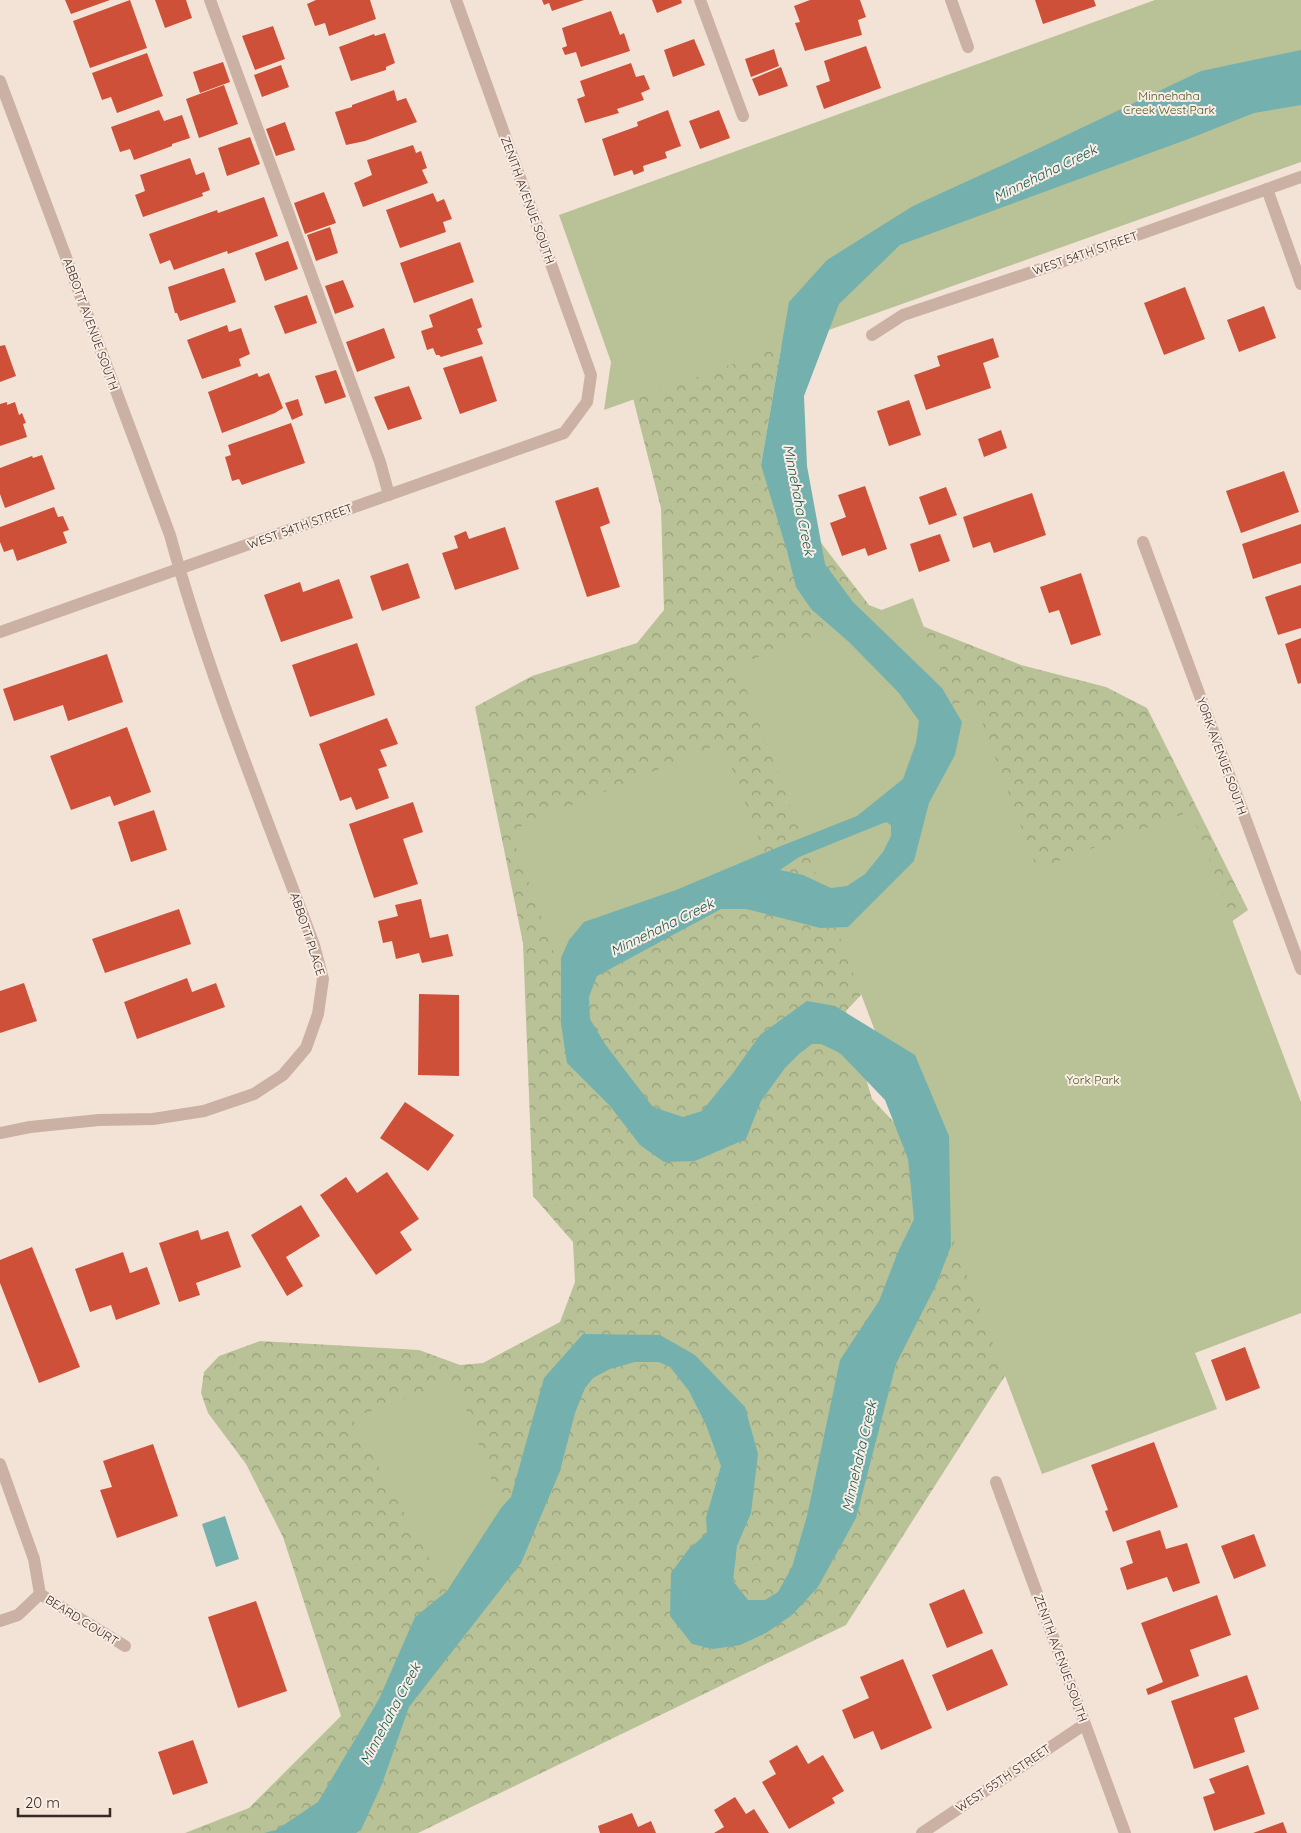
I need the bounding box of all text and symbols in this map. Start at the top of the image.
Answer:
park label: Minnehaha Creek West Park [1123,88,1215,117]
street label: ZENITH AVENUE SOUTH [498,134,558,266]
water label: Minnehaha Creek [990,140,1101,206]
street label: WEST 54TH STREET [1030,228,1140,278]
street label: ABBOTT AVENUE SOUTH [60,256,122,392]
water label: Minnehaha Creek [779,443,819,559]
street label: WEST 54TH STREET [245,500,355,552]
street label: YORK AVENUE SOUTH [1194,695,1250,817]
street label: ABBOTT PLACE [288,891,329,978]
water label: Minnehaha Creek [607,894,718,960]
park label: York Park [1066,1072,1120,1087]
water label: Minnehaha Creek [838,1398,881,1513]
street label: BEARD COURT [43,1592,121,1648]
street label: ZENITH AVENUE SOUTH [1031,1592,1091,1724]
water label: Minnehaha Creek [356,1659,425,1768]
street label: WEST 55TH STREET [953,1741,1053,1815]
scale bar [18,1786,110,1818]
text: 20 m [25,1793,60,1812]

